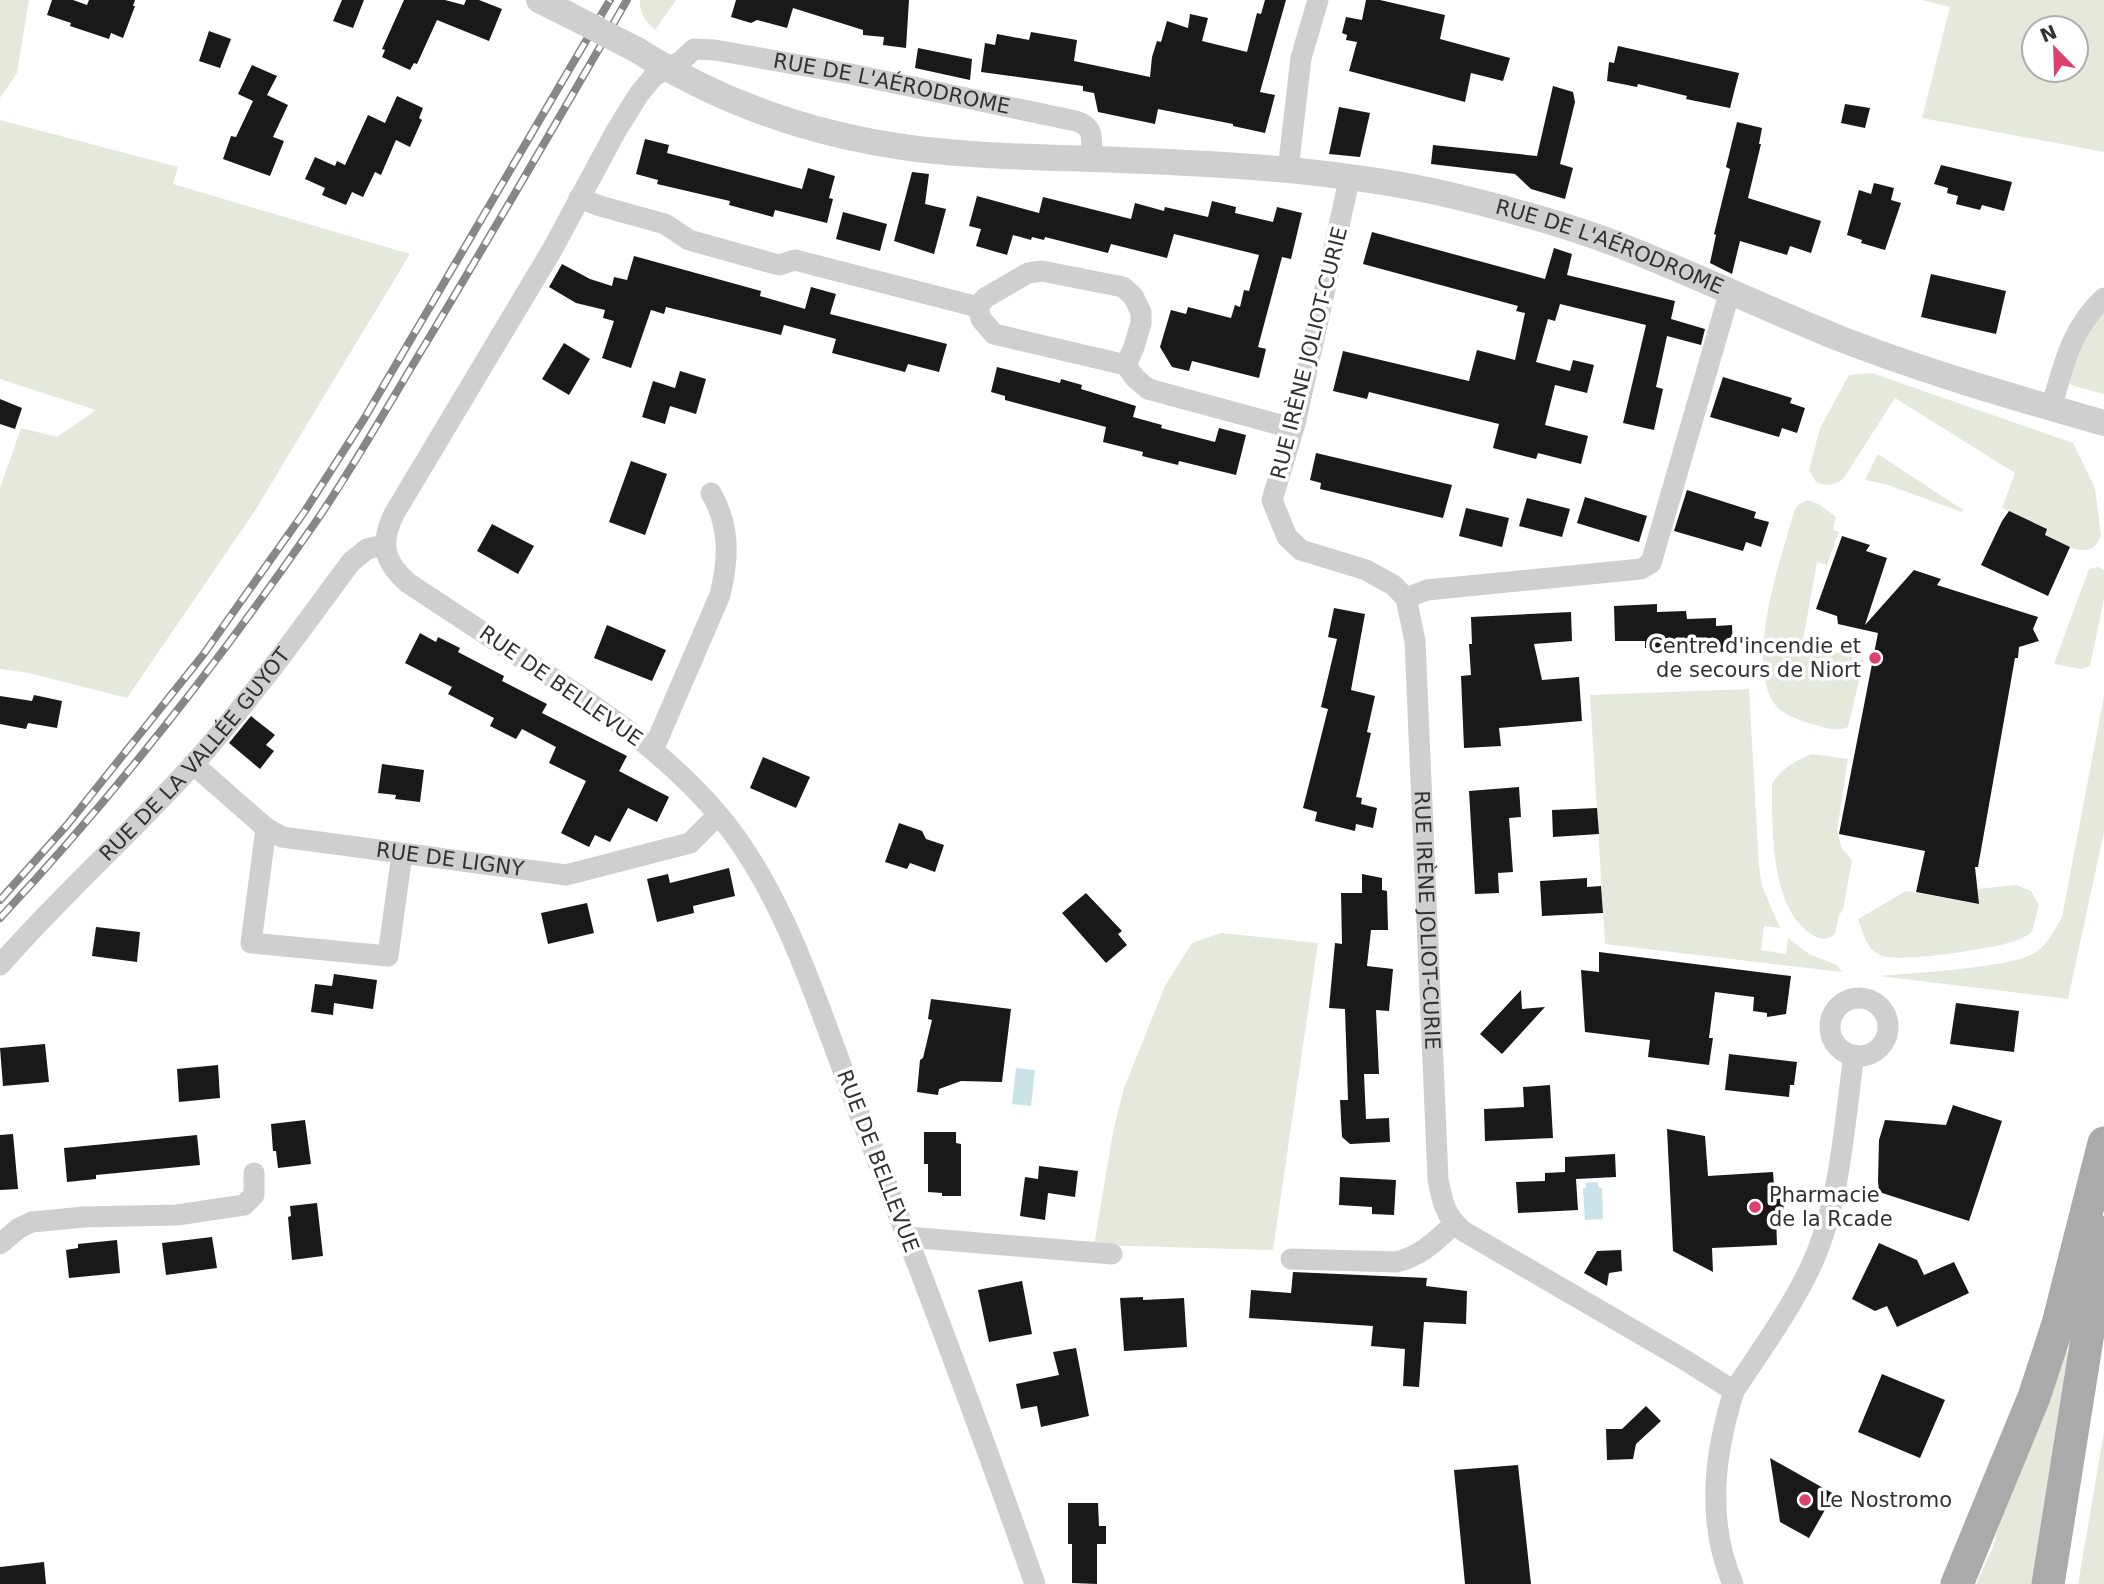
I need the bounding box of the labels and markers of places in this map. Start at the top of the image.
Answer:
place label: Centre d'incendie et de secours de Niort [1648,634,1861,682]
marker: Centre d'incendie et de secours de Niort [1867,650,1883,666]
place label: Pharmacie de la Rcade [1769,1183,1893,1231]
marker: Pharmacie de la Rcade [1747,1199,1763,1215]
place label: Le Nostromo [1819,1488,1952,1512]
marker: Le Nostromo [1797,1492,1813,1508]

